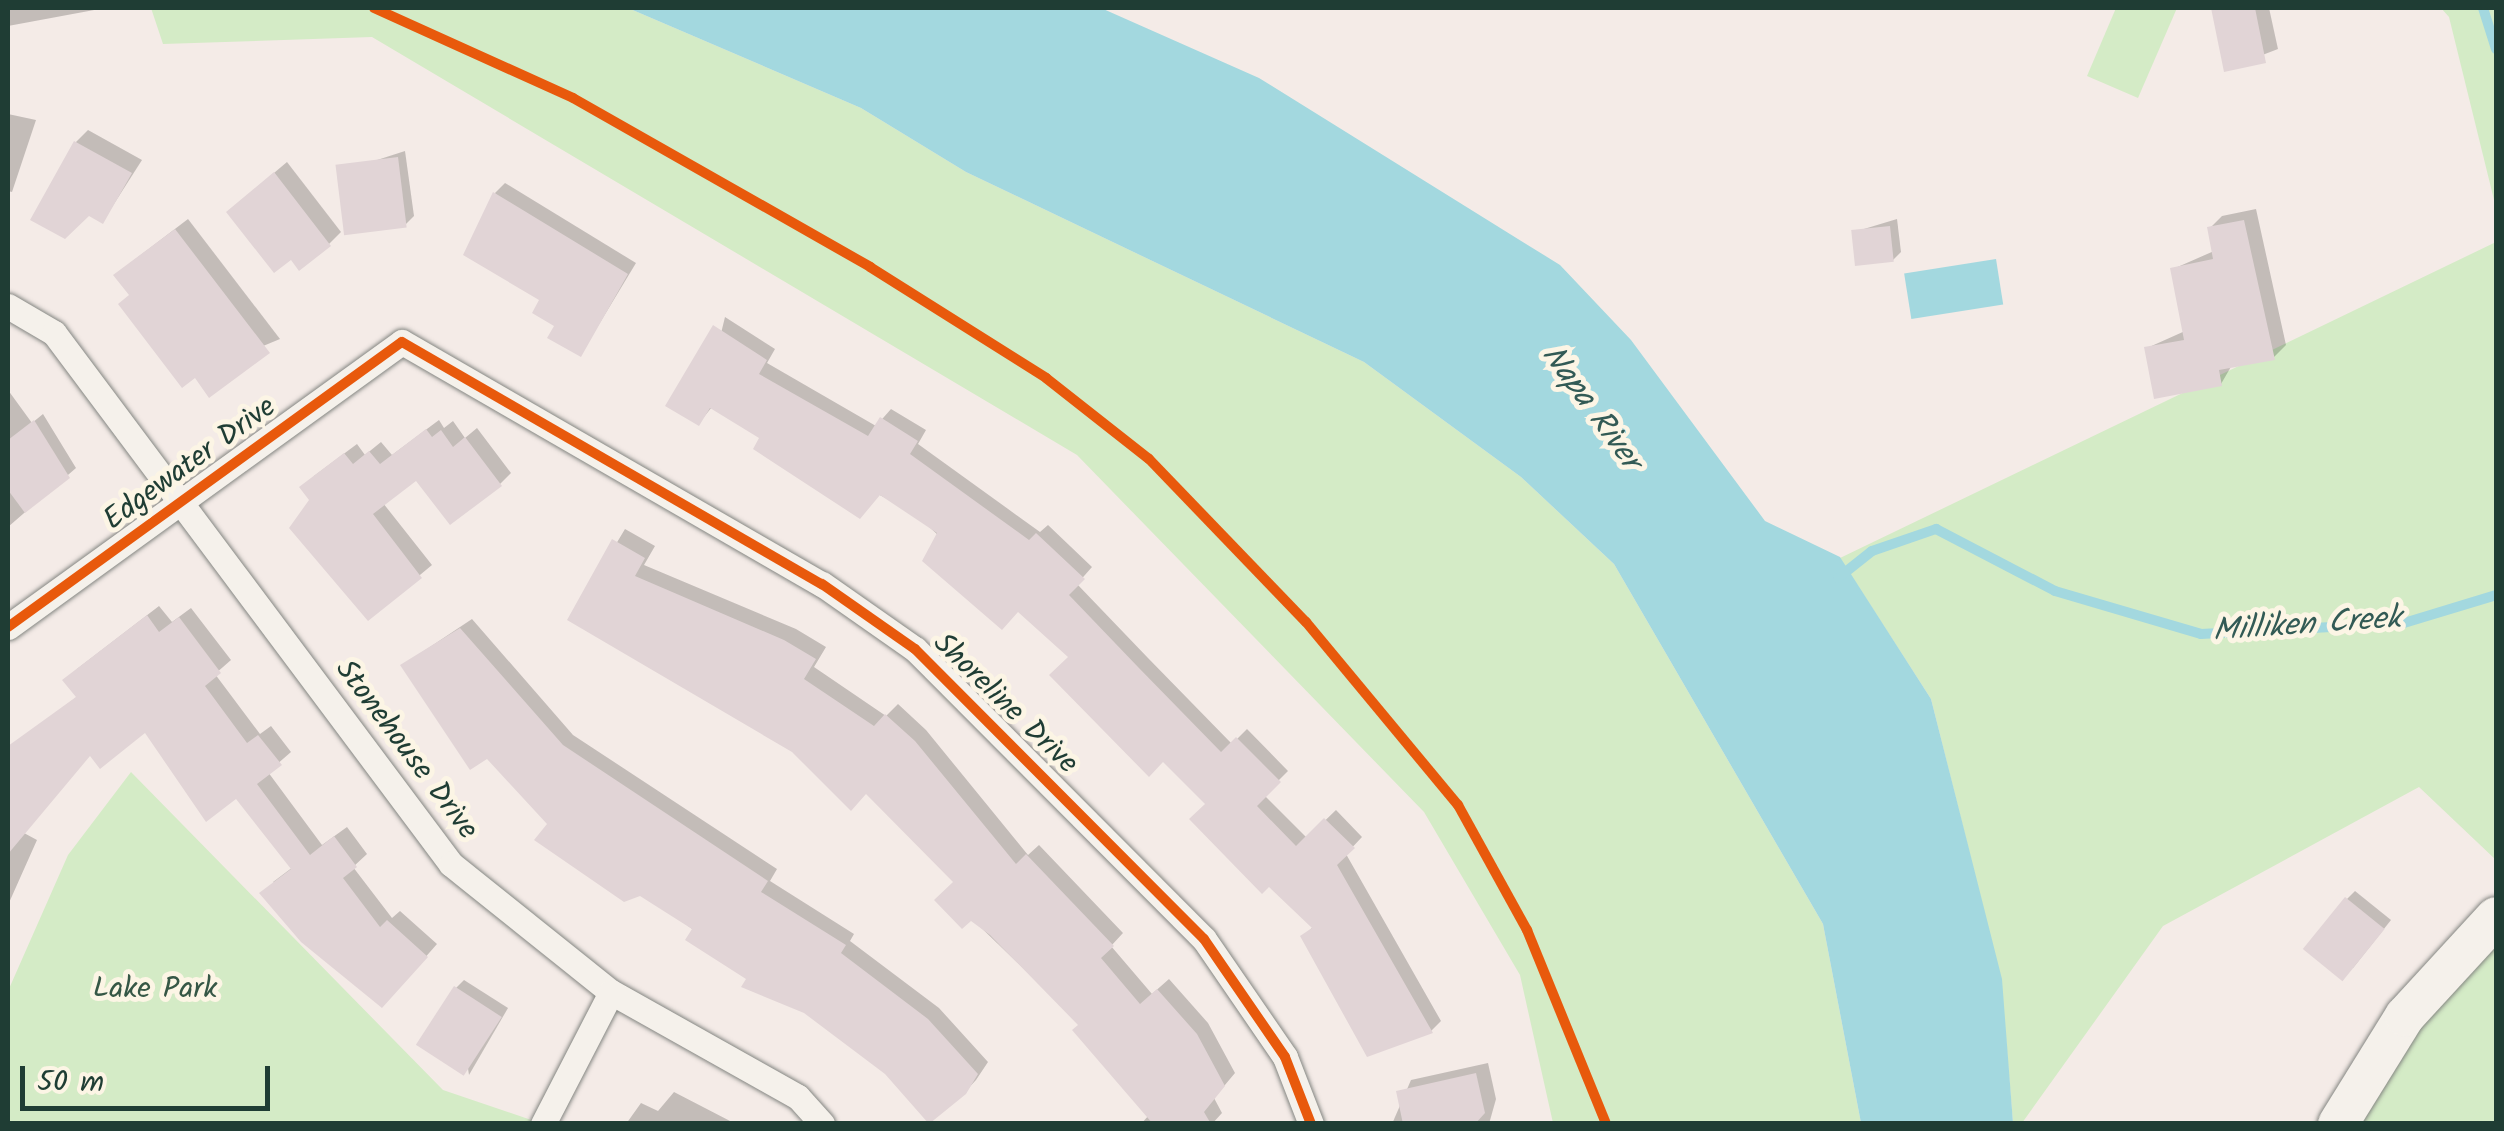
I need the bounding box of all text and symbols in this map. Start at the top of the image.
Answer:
water label: Napa River [1532,338,1648,478]
street label: Edgewater Drive [97,389,283,539]
water label: Milliken Creek [2211,600,2403,652]
street label: Shoreline Drive [925,626,1085,782]
street label: Stonehouse Drive [327,653,485,847]
park label: Lake Park [93,971,217,1007]
scale bar [25,1046,275,1108]
text: 50 m [37,1059,104,1107]

